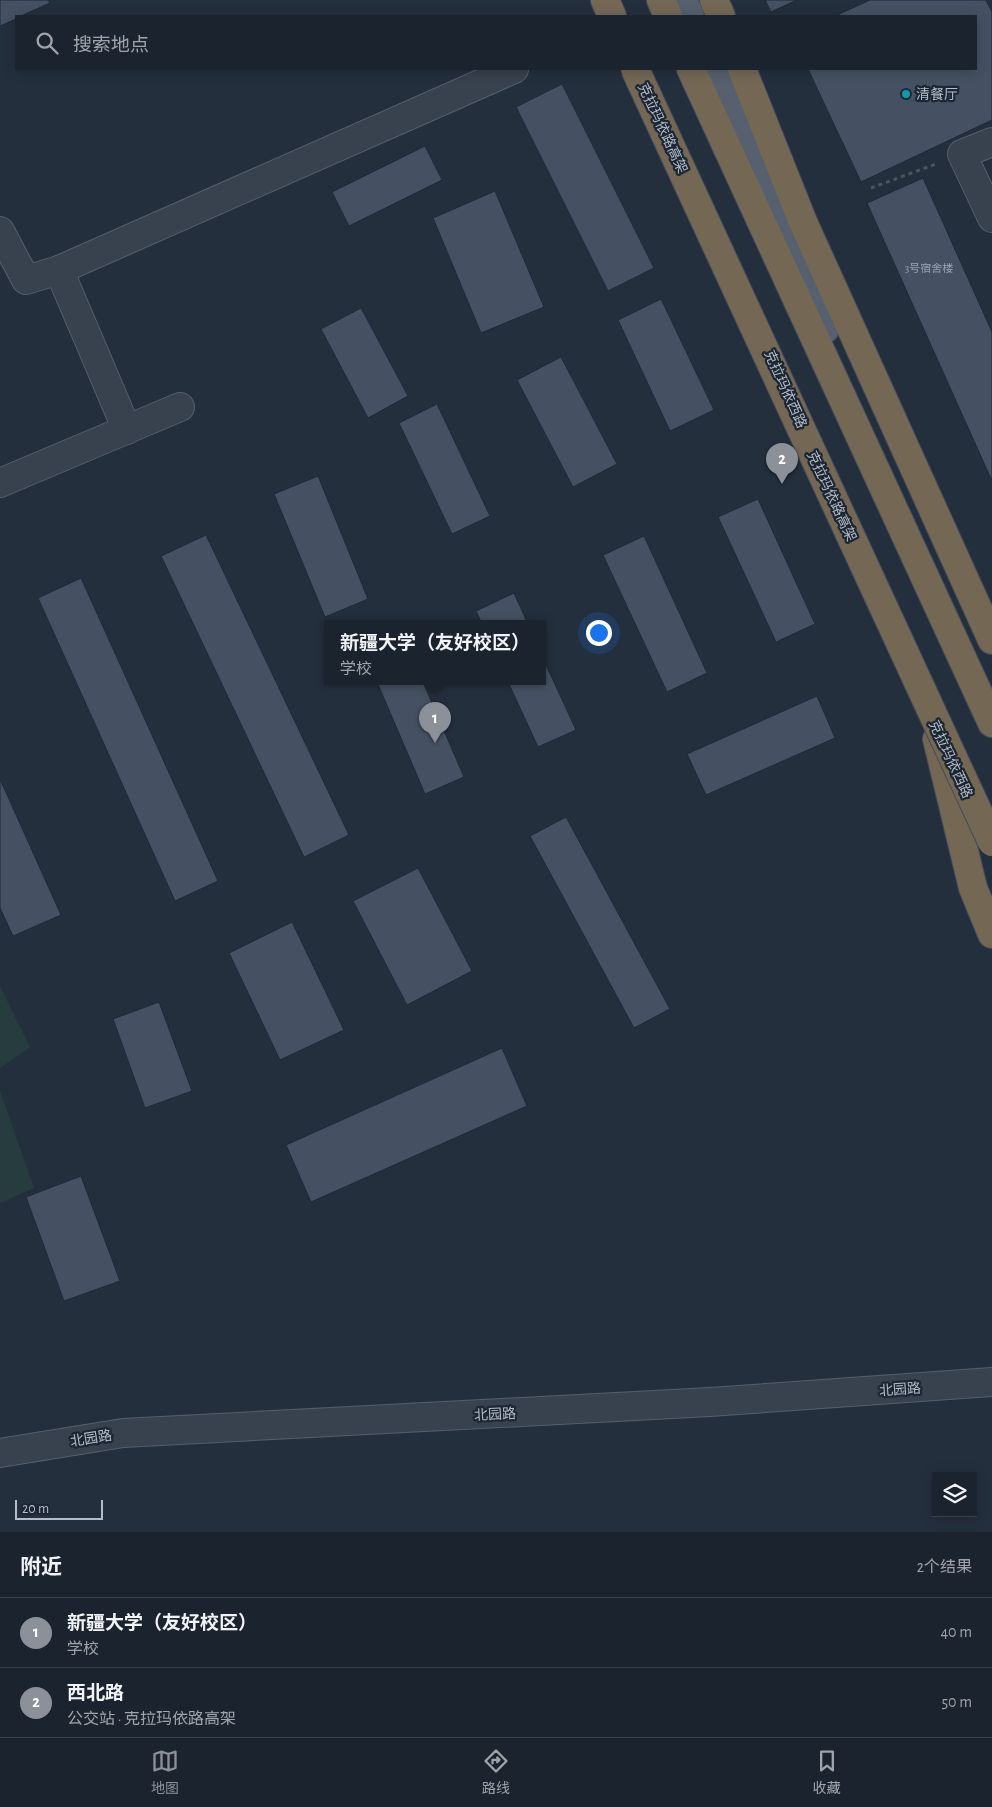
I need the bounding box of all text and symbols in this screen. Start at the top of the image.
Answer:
search box [15,15,977,70]
icon: search [33,29,61,57]
text: 搜索地点 [73,36,149,55]
street label: 克拉玛依路高架 [635,80,691,176]
place label: 清餐厅 [916,87,958,102]
marker: 清餐厅 [900,88,912,100]
house number: 3号宿舍楼 [905,262,953,274]
street label: 克拉玛依西路 [762,347,810,431]
pin: 2 [766,443,798,484]
street label: 克拉玛依路高架 [804,448,860,544]
popup [324,620,546,685]
your location [586,620,612,646]
text: 新疆大学（友好校区） [340,634,530,653]
text: 学校 [340,661,372,677]
pin: 1 [419,702,451,743]
street label: 克拉玛依西路 [926,718,976,800]
street label: 北园路 [878,1380,922,1398]
street label: 北园路 [474,1405,516,1423]
street label: 北园路 [69,1427,113,1449]
map controls [932,1472,977,1517]
button: layers [932,1472,977,1517]
scale bar [15,1497,102,1520]
text: 20 m [22,1502,49,1516]
text: 附近 [20,1557,62,1578]
text: 2个结果 [917,1559,972,1575]
text: 新疆大学（友好校区） [67,1614,257,1633]
text: 1 [33,1624,39,1640]
text: 40 m [940,1624,972,1640]
text: 学校 [67,1641,99,1657]
text: 西北路 [67,1684,124,1703]
text: 2 [32,1694,40,1710]
text: 50 m [941,1694,972,1710]
text: 公交站 · 克拉玛依路高架 [67,1711,236,1727]
tab: 地图 [151,1747,179,1798]
tab: 路线 [482,1747,510,1798]
tab: 收藏 [813,1747,841,1798]

